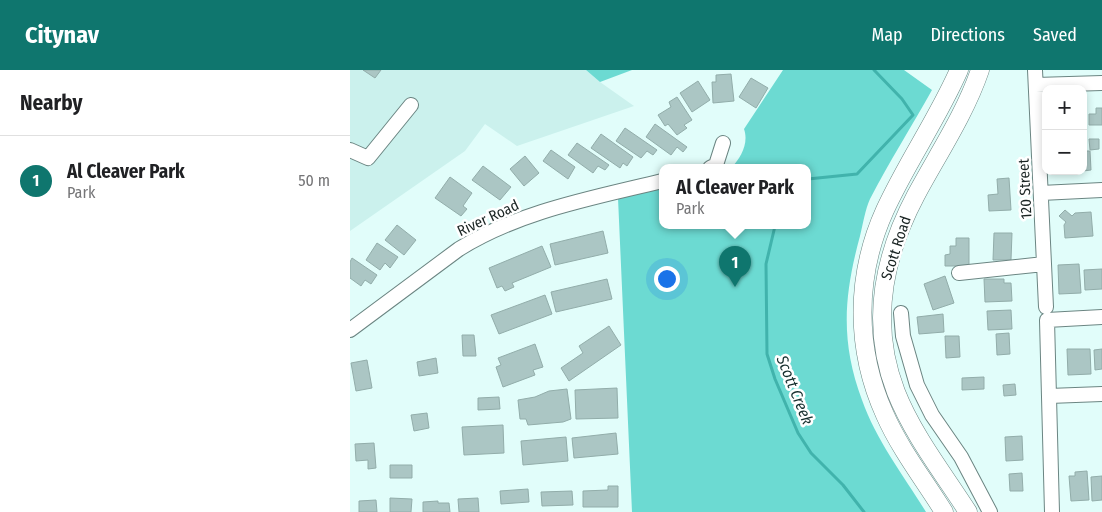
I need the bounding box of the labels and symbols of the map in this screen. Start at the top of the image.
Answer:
street label: 120 Street [1014,158,1036,220]
street label: River Road [454,196,522,240]
street label: Scott Road [877,214,915,282]
pin: 1 [719,246,751,287]
your location [654,266,680,292]
water label: Scott Creek [772,352,817,427]

